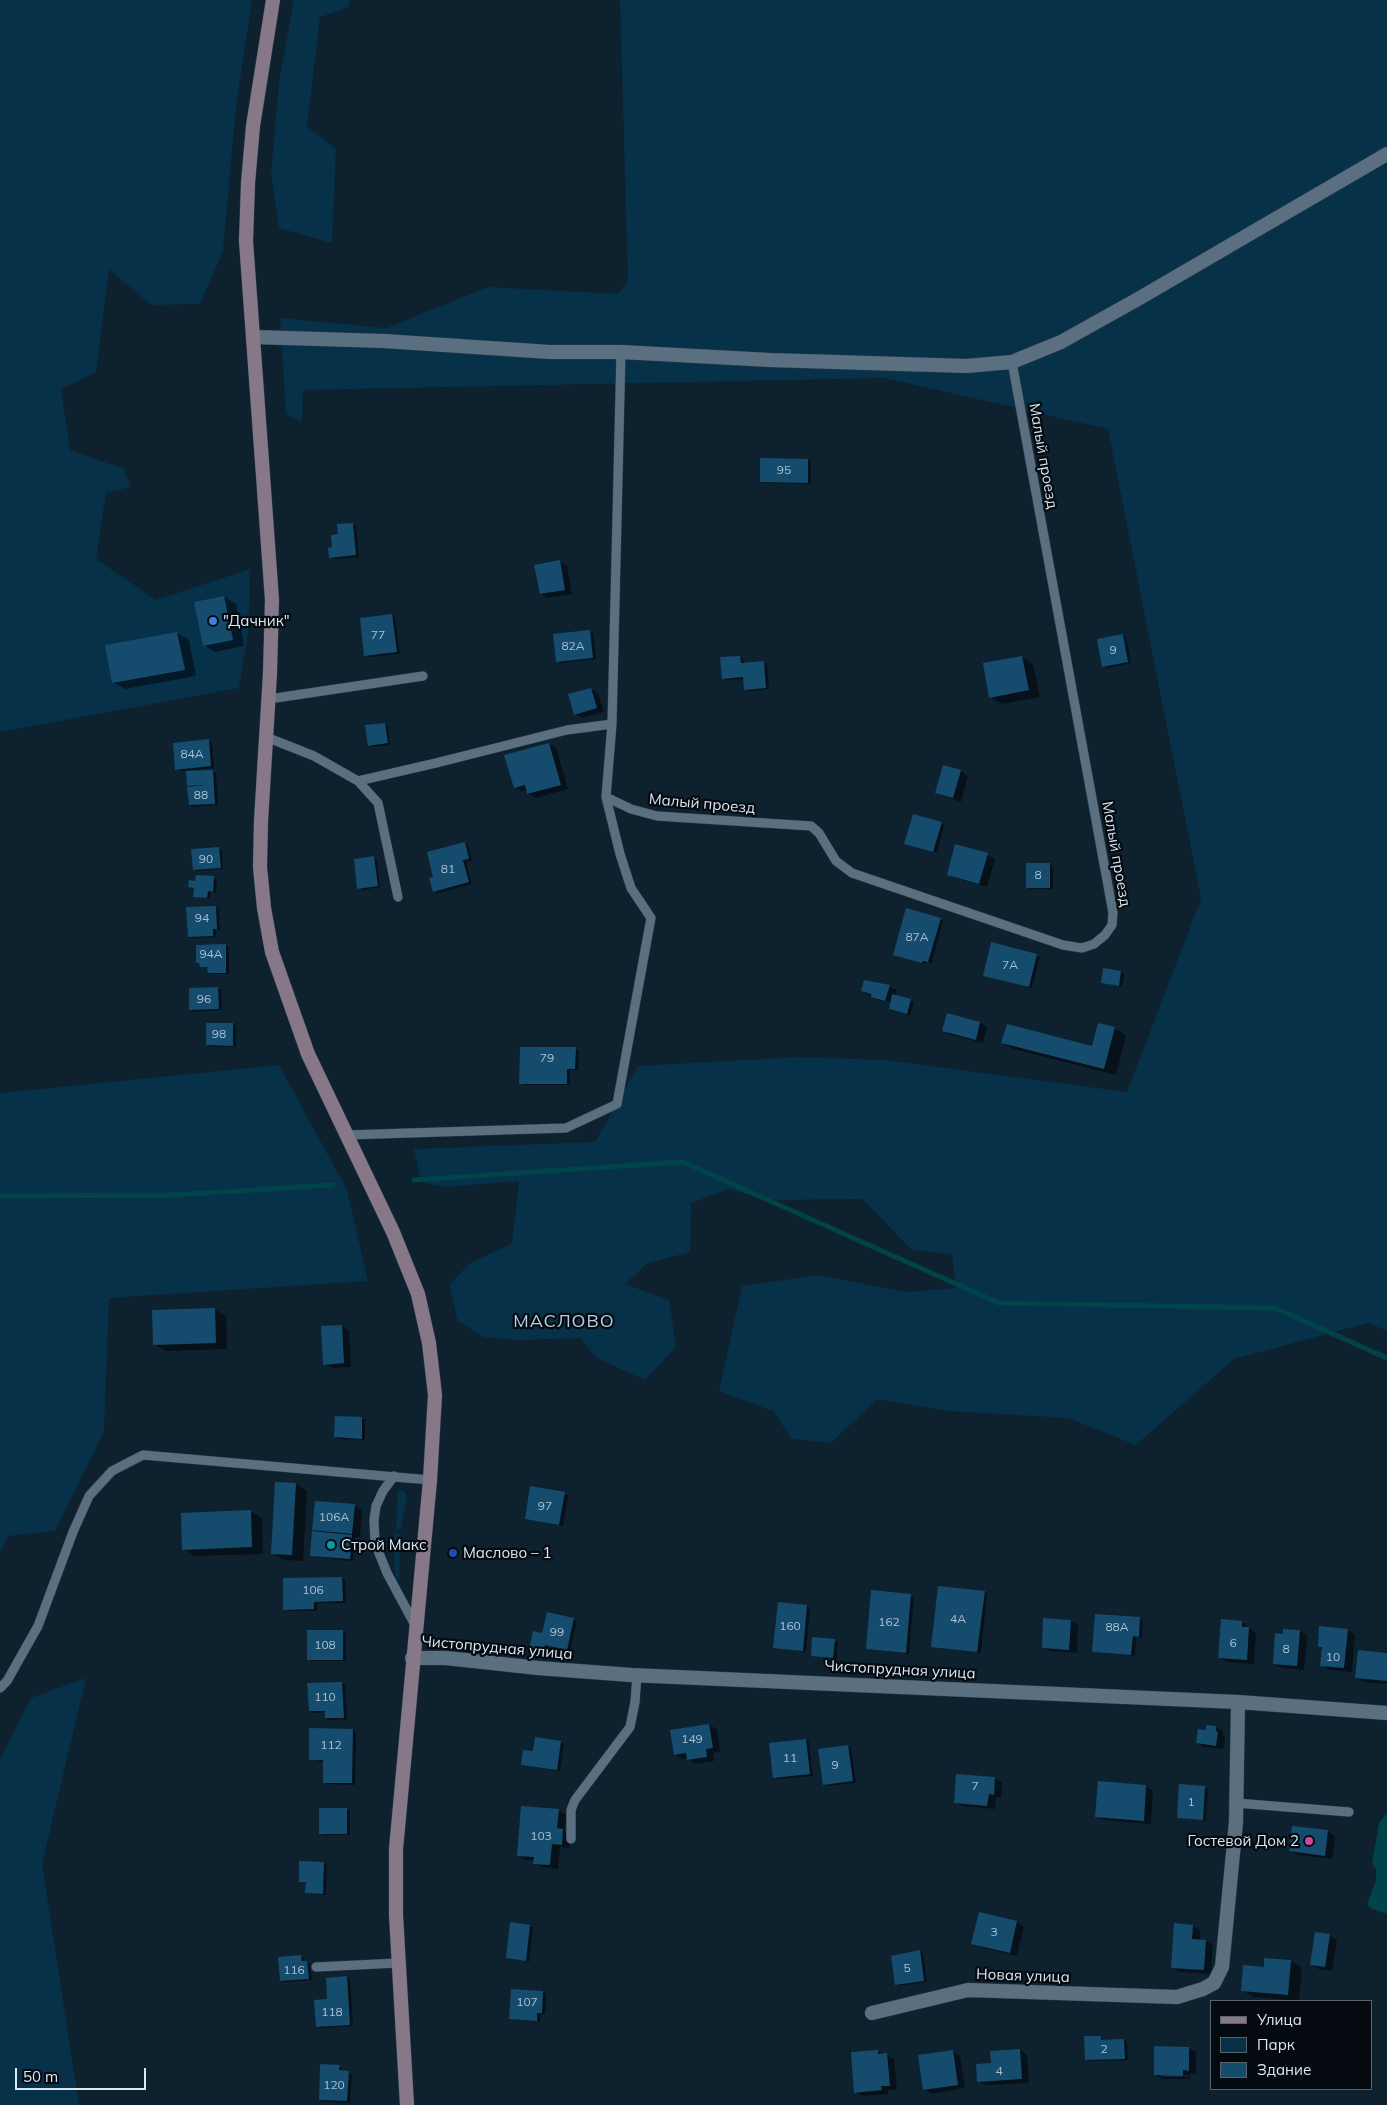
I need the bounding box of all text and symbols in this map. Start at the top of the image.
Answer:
street label: Малый проезд [1025,402,1061,510]
house number: 95 [777,463,791,477]
place label: "Дачник" [223,612,290,630]
marker: "Дачник" [207,615,219,627]
house number: 77 [371,628,385,642]
house number: 82А [561,639,585,653]
house number: 9 [1109,643,1117,657]
house number: 84А [180,747,204,761]
house number: 88 [194,788,208,802]
street label: Малый проезд [648,790,756,818]
street label: Малый проезд [1098,800,1134,908]
house number: 90 [199,852,213,866]
house number: 81 [441,862,455,876]
house number: 8 [1034,868,1042,882]
house number: 94 [195,911,209,925]
house number: 87А [905,930,929,944]
house number: 94А [199,947,223,961]
house number: 7А [1002,958,1018,972]
house number: 96 [197,992,211,1006]
house number: 98 [212,1027,226,1041]
house number: 79 [540,1051,554,1065]
district label: МАСЛОВО [512,1311,616,1333]
house number: 97 [538,1499,552,1513]
house number: 106А [319,1510,349,1524]
place label: Строй Макс [341,1536,426,1554]
marker: Строй Макс [325,1539,337,1551]
place label: Маслово – 1 [463,1544,552,1562]
marker: Маслово – 1 [447,1547,459,1559]
house number: 106 [302,1583,324,1597]
house number: 4А [950,1612,966,1626]
house number: 162 [878,1615,900,1629]
house number: 160 [779,1619,801,1633]
house number: 88А [1105,1620,1129,1634]
house number: 99 [550,1625,564,1639]
street label: Чистопрудная улица [421,1632,573,1664]
house number: 6 [1229,1636,1237,1650]
house number: 108 [314,1638,336,1652]
house number: 8 [1282,1642,1290,1656]
house number: 10 [1326,1650,1340,1664]
street label: Чистопрудная улица [824,1657,976,1683]
house number: 110 [314,1690,336,1704]
house number: 149 [681,1732,703,1746]
house number: 112 [320,1738,342,1752]
house number: 11 [783,1751,797,1765]
house number: 9 [831,1758,839,1772]
house number: 7 [971,1779,979,1793]
house number: 1 [1187,1795,1195,1809]
house number: 103 [530,1829,552,1843]
place label: Гостевой Дом 2 [1187,1832,1299,1850]
marker: Гостевой Дом 2 [1303,1835,1315,1847]
house number: 3 [990,1925,998,1939]
house number: 5 [903,1961,911,1975]
house number: 116 [283,1963,305,1977]
street label: Новая улица [976,1965,1070,1987]
house number: 107 [516,1995,538,2009]
legend [1210,2000,1372,2090]
house number: 118 [321,2005,343,2019]
text: Улица [1257,2010,1302,2029]
text: Парк [1257,2035,1295,2054]
house number: 2 [1100,2042,1108,2056]
scale bar [18,2058,149,2090]
text: Здание [1257,2060,1311,2079]
house number: 4 [995,2064,1003,2078]
text: 50 m [23,2067,58,2086]
house number: 120 [323,2078,345,2092]

